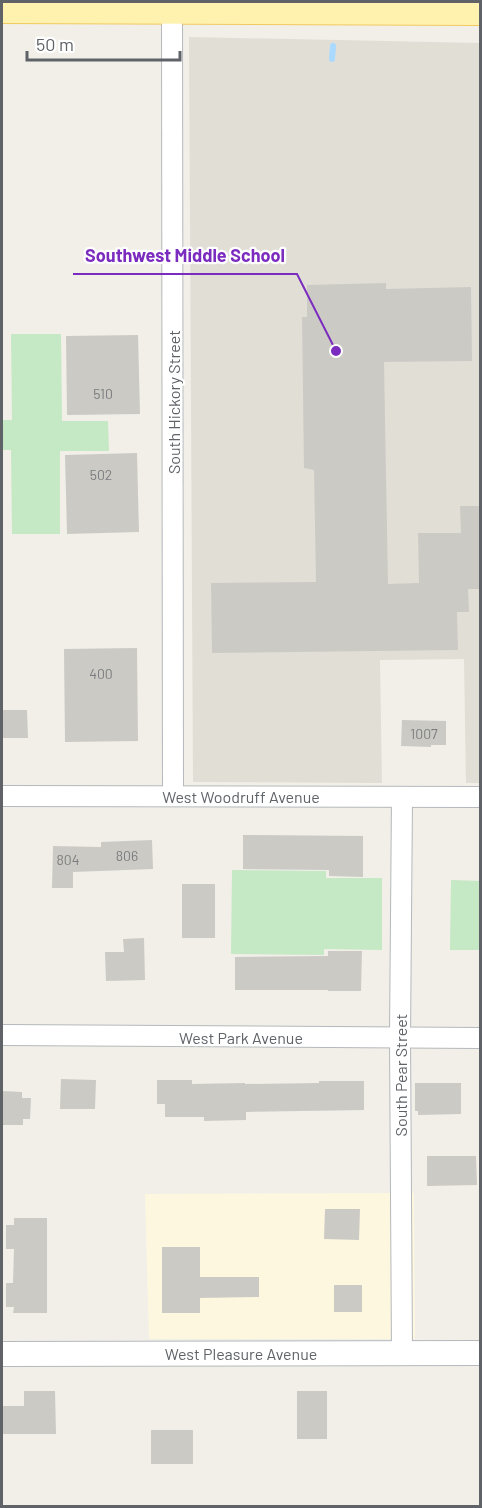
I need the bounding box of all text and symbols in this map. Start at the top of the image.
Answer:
scale bar [27,24,180,62]
text: 50 m [36,33,74,55]
callout: Southwest Middle School [73,238,297,274]
text: Southwest Middle School [85,244,285,266]
street label: South Hickory Street [164,330,183,474]
house number: 510 [93,385,113,402]
house number: 502 [90,466,112,483]
house number: 400 [89,665,113,682]
house number: 1007 [410,725,438,742]
street label: West Woodruff Avenue [162,787,320,806]
house number: 806 [116,847,138,864]
house number: 804 [57,851,79,868]
street label: South Pear Street [391,1014,410,1136]
street label: West Park Avenue [179,1028,303,1047]
street label: West Pleasure Avenue [165,1344,317,1363]

